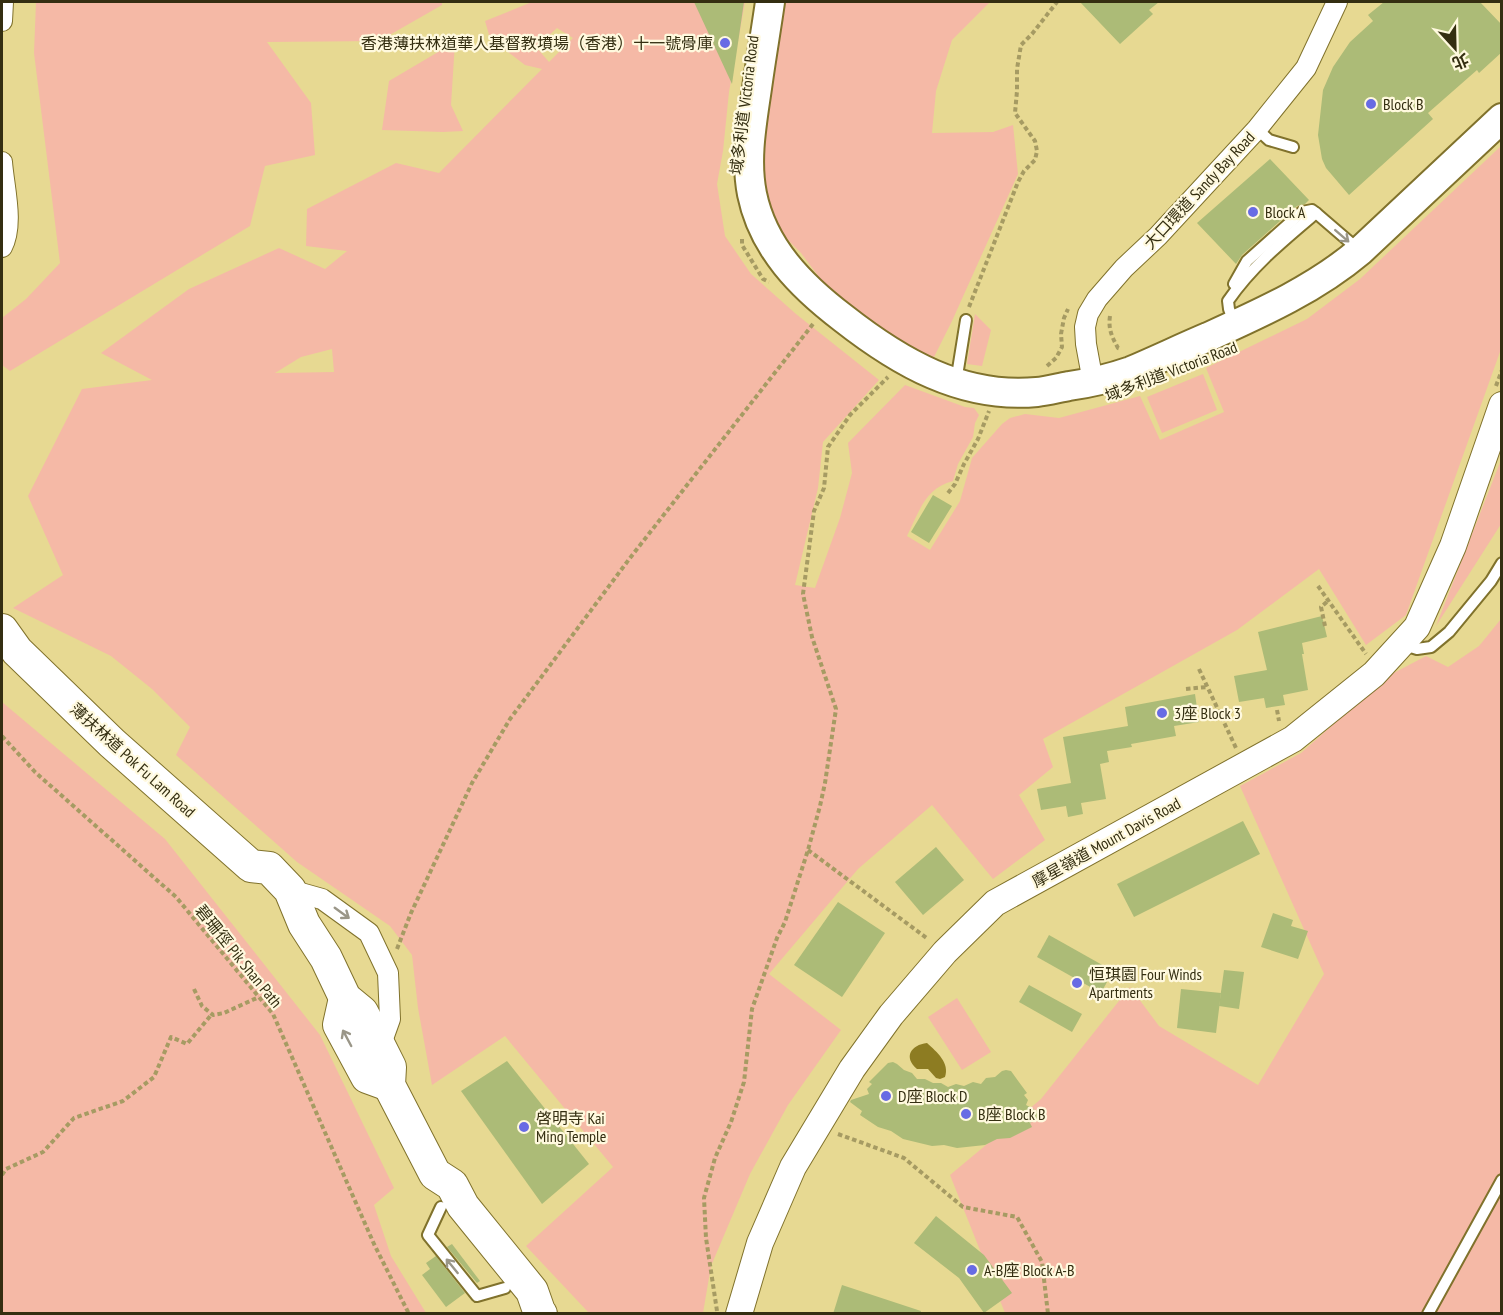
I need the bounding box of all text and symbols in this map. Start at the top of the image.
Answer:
north arrow [1425,18,1485,78]
place label: 香港薄扶林道華人基督教墳場（香港）十一號骨庫 [361,33,713,53]
street label: 域多利道 Victoria Road [726,34,762,176]
marker: 香港薄扶林道華人基督教墳場（香港）十一號骨庫 [718,36,732,50]
text: 北 [1449,50,1472,74]
place label: Block B [1383,94,1424,114]
marker: Block B [1364,97,1378,111]
street label: 大口環道 Sandy Bay Road [1139,127,1259,253]
place label: Block A [1265,202,1306,222]
marker: Block A [1246,205,1260,219]
one-way arrow [1334,229,1349,243]
street label: 域多利道 Victoria Road [1102,337,1240,405]
street label: 薄扶林道 Pok Fu Lam Road [66,699,200,821]
place label: 3座 Block 3 [1174,703,1241,723]
marker: 3座 Block 3 [1155,706,1169,720]
street label: 摩星嶺道 Mount Davis Road [1028,793,1184,891]
street label: 碧珊徑 Pik Shan Path [191,901,287,1011]
one-way arrow [334,907,350,920]
place label: 恒琪園 Four Winds Apartments [1089,964,1202,1002]
marker: 恒琪園 Four Winds Apartments [1070,976,1084,990]
one-way arrow [341,1030,352,1048]
place label: D座 Block D [898,1086,967,1106]
marker: D座 Block D [879,1089,893,1103]
place label: B座 Block B [978,1104,1046,1124]
marker: B座 Block B [959,1107,973,1121]
place label: 啓明寺 Kai Ming Temple [536,1108,606,1146]
marker: 啓明寺 Kai Ming Temple [517,1120,531,1134]
one-way arrow [445,1259,459,1274]
place label: A-B座 Block A-B [984,1260,1075,1280]
marker: A-B座 Block A-B [965,1263,979,1277]

